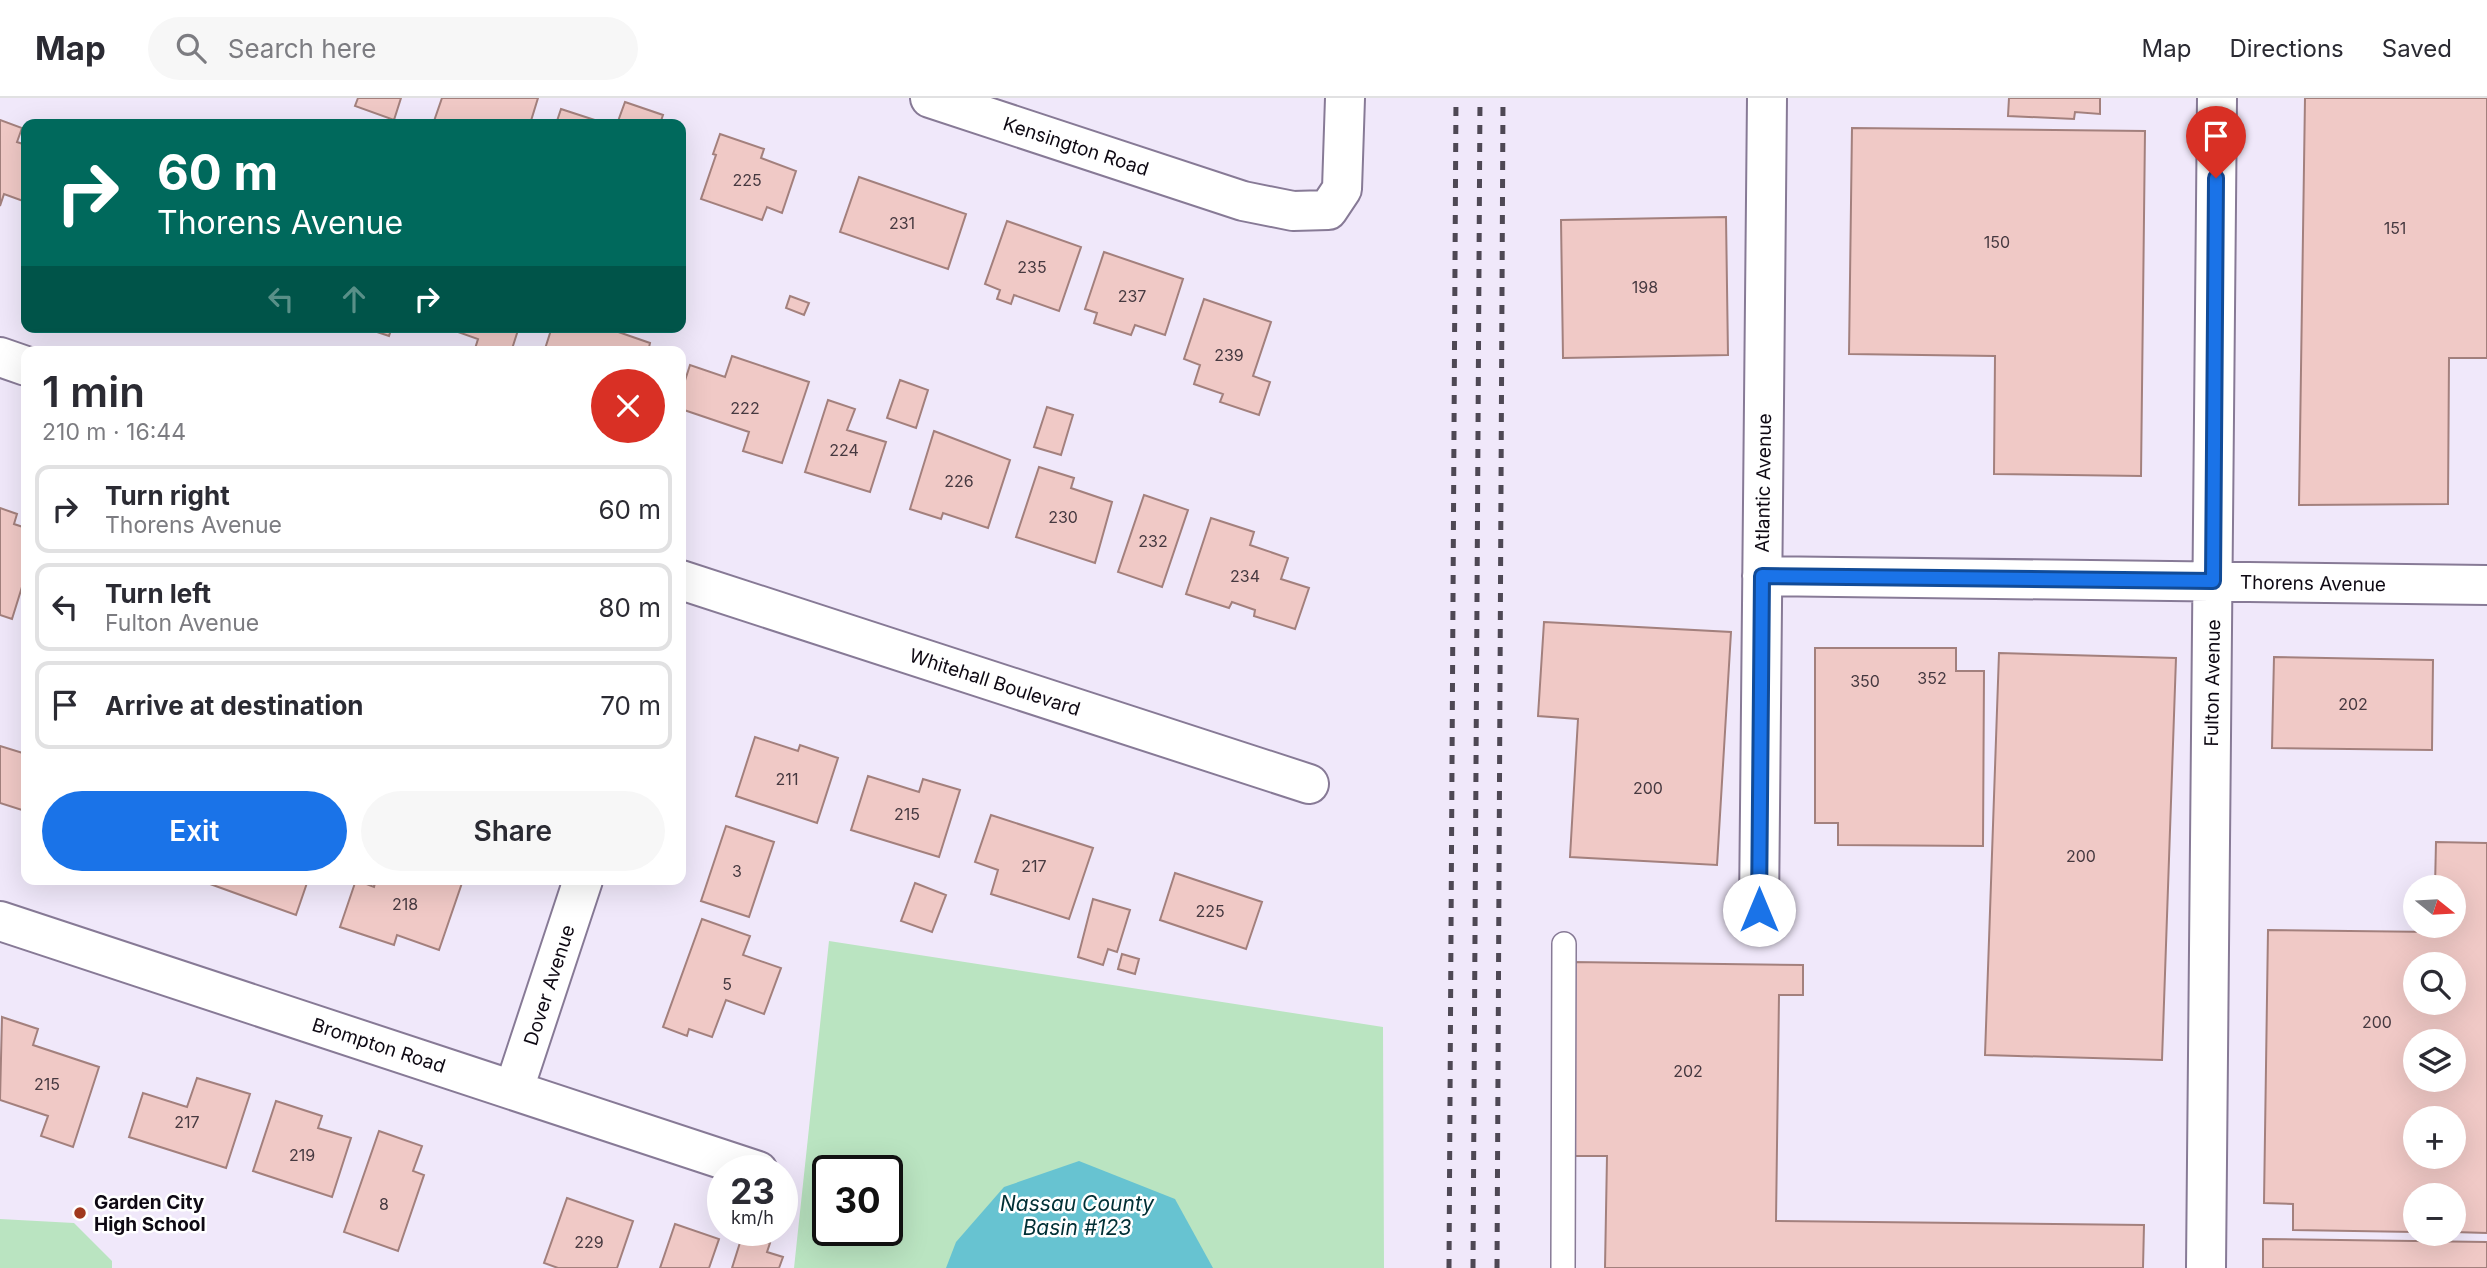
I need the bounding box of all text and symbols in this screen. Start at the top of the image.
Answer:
search box [148,17,638,80]
text: Map [35,28,106,68]
icon: search [172,29,210,67]
text: Search here [228,33,376,64]
text: Map [2142,34,2191,63]
text: Directions [2229,34,2344,63]
text: Saved [2382,34,2452,63]
pin [2186,106,2246,178]
street label: Kensington Road [1000,112,1152,181]
icon: arrive [2197,117,2235,155]
text: 60 m [157,143,278,202]
icon: right [42,147,133,238]
house number: 225 [732,170,762,190]
text: Thorens Avenue [157,203,403,242]
house number: 231 [889,213,915,233]
house number: 151 [2384,218,2406,238]
house number: 150 [1984,232,2010,252]
house number: 235 [1017,257,1047,277]
house number: 198 [1632,277,1658,297]
icon: left [262,280,300,318]
icon: ahead [335,280,373,318]
icon: right [408,280,446,318]
house number: 237 [1118,286,1146,306]
house number: 239 [1214,345,1244,365]
text: 1 min [42,366,145,417]
button: close [591,369,665,443]
house number: 222 [730,398,760,418]
street label: Atlantic Avenue [1751,413,1776,553]
text: 210 m · 16:44 [42,418,186,446]
house number: 224 [829,440,859,460]
house number: 226 [944,471,974,491]
text: Turn right [105,480,230,511]
icon: right [46,490,84,528]
text: 60 m [598,494,661,525]
house number: 230 [1048,507,1078,527]
text: Thorens Avenue [105,511,282,539]
house number: 232 [1138,531,1168,551]
house number: 234 [1230,566,1260,586]
street label: Thorens Avenue [2240,571,2386,596]
text: Turn left [105,578,211,609]
icon: left [46,588,84,626]
text: 80 m [598,592,661,623]
text: Fulton Avenue [105,609,259,637]
street label: Fulton Avenue [2200,619,2225,747]
street label: Whitehall Boulevard [907,644,1083,721]
house number: 352 [1917,668,1947,688]
house number: 350 [1850,671,1880,691]
icon: arrive [46,686,84,724]
text: Arrive at destination [105,690,364,721]
text: 70 m [600,690,661,721]
house number: 202 [2338,694,2368,714]
house number: 211 [776,769,798,789]
house number: 200 [1633,778,1663,798]
button: Exit [42,791,347,871]
button: Share [361,791,665,871]
house number: 215 [894,804,920,824]
house number: 200 [2066,846,2096,866]
house number: 217 [1021,856,1047,876]
house number: 3 [732,861,742,881]
position arrow [1722,873,1796,947]
north arrow [2403,875,2466,938]
map controls [2403,875,2466,1246]
house number: 218 [392,894,418,914]
house number: 225 [1195,901,1225,921]
street label: Dover Avenue [519,922,580,1048]
button: search [2403,952,2466,1015]
house number: 5 [722,974,732,994]
house number: 200 [2362,1012,2392,1032]
street label: Brompton Road [309,1013,448,1078]
button: layers [2403,1029,2466,1092]
house number: 202 [1673,1061,1703,1081]
house number: 215 [34,1074,60,1094]
button: + [2403,1106,2466,1169]
house number: 217 [174,1112,200,1132]
house number: 219 [289,1145,315,1165]
speed limit sign: 30 [812,1155,903,1246]
text: 23 [730,1170,775,1212]
button: − [2403,1183,2466,1246]
place label: Garden City High School [94,1191,206,1236]
water label: Nassau County Basin #123 [1000,1191,1155,1240]
house number: 8 [379,1194,389,1214]
marker: Garden City High School [72,1205,88,1221]
text: km/h [731,1207,774,1228]
house number: 229 [574,1232,604,1252]

